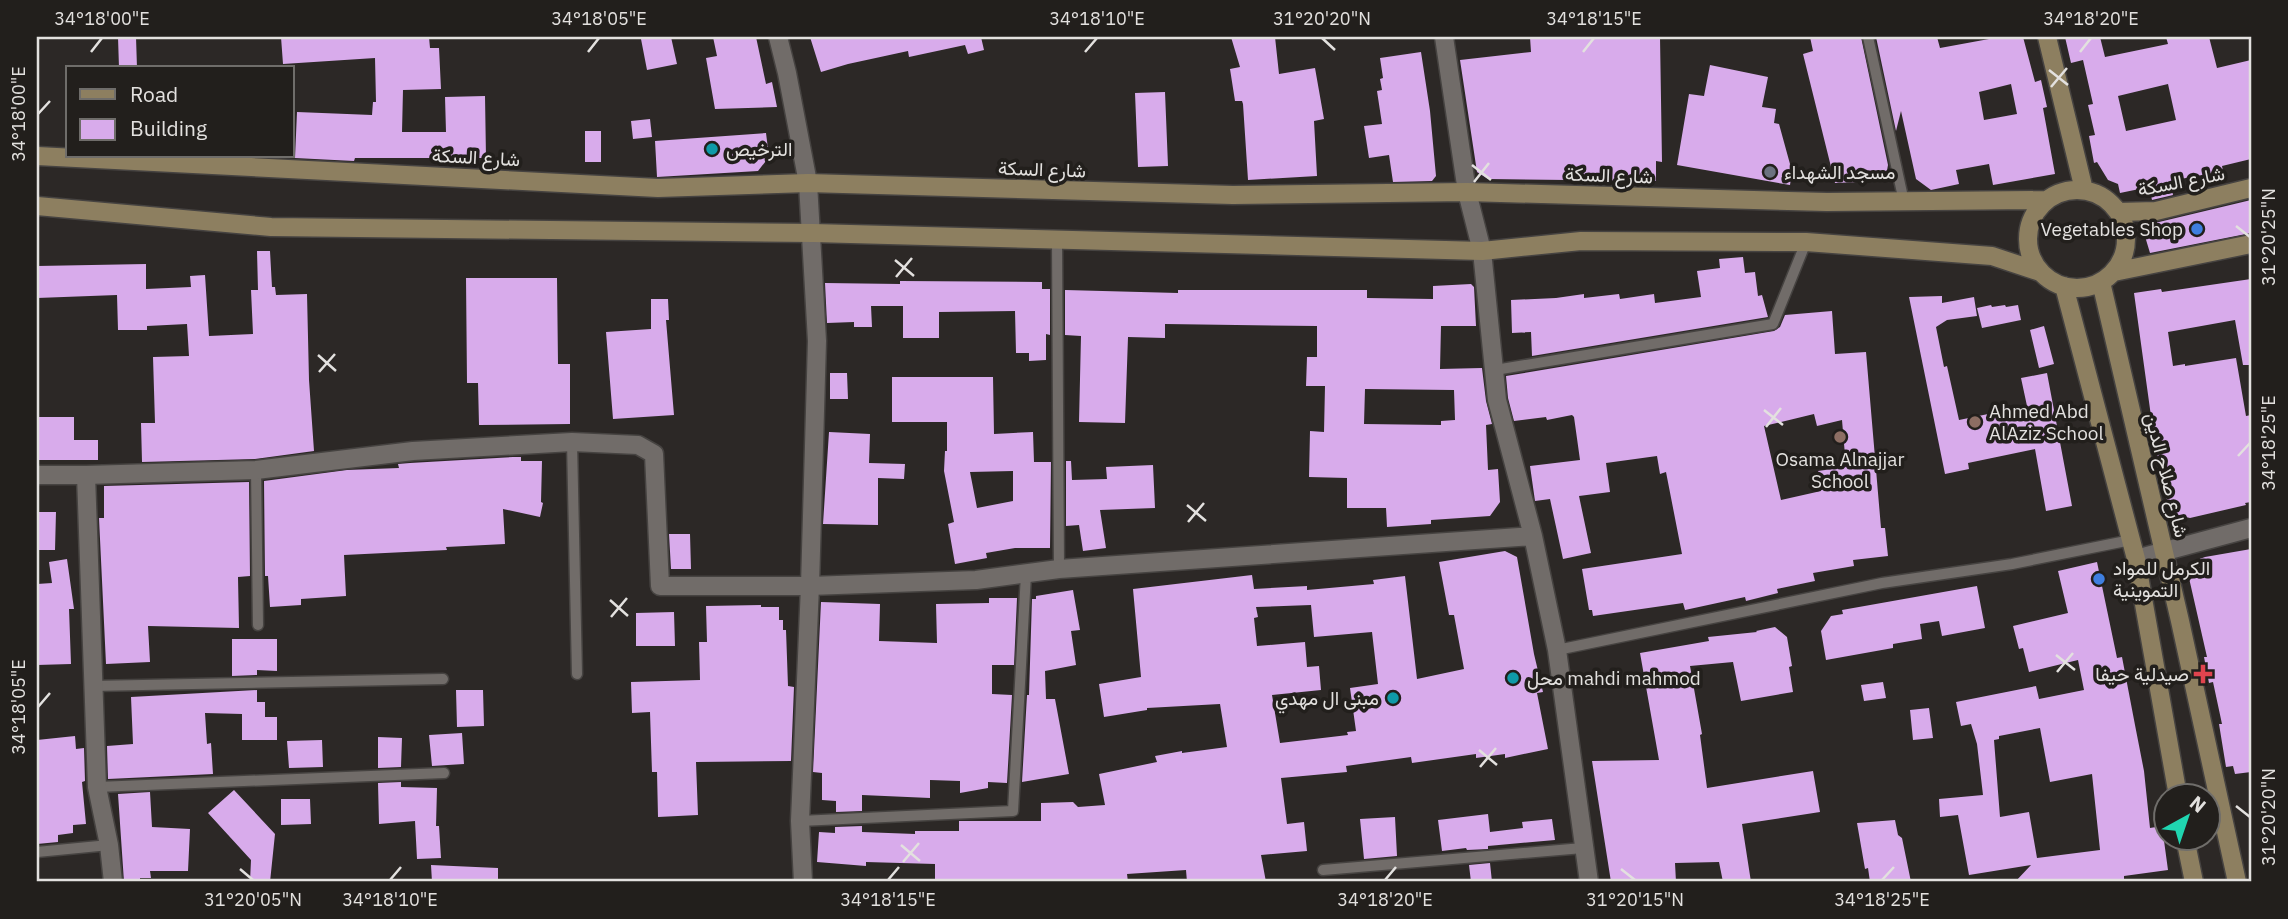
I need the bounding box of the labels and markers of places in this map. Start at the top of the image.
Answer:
place label: الترخيص [726,137,792,161]
marker: الترخيص [704,141,720,157]
place label: مسجد الشهداء [1784,160,1895,184]
marker: مسجد الشهداء [1762,164,1778,180]
place label: Vegetables Shop [2041,217,2183,241]
marker: Vegetables Shop [2189,221,2205,237]
place label: Ahmed Abd AlAziz School [1989,399,2104,445]
marker: Ahmed Abd AlAziz School [1967,414,1983,430]
marker: Osama Alnajjar School [1832,429,1848,445]
place label: Osama Alnajjar School [1776,447,1905,493]
place label: الكرمل للمواد التموينية [2113,556,2210,602]
marker: الكرمل للمواد التموينية [2091,571,2107,587]
place label: صيدلية حيفا [2095,662,2189,686]
place label: محل mahdi mahmod [1527,666,1701,690]
marker: صيدلية حيفا [2195,666,2211,682]
marker: محل mahdi mahmod [1505,670,1521,686]
place label: مبنى ال مهدي [1275,686,1379,714]
marker: مبنى ال مهدي [1385,690,1401,706]

